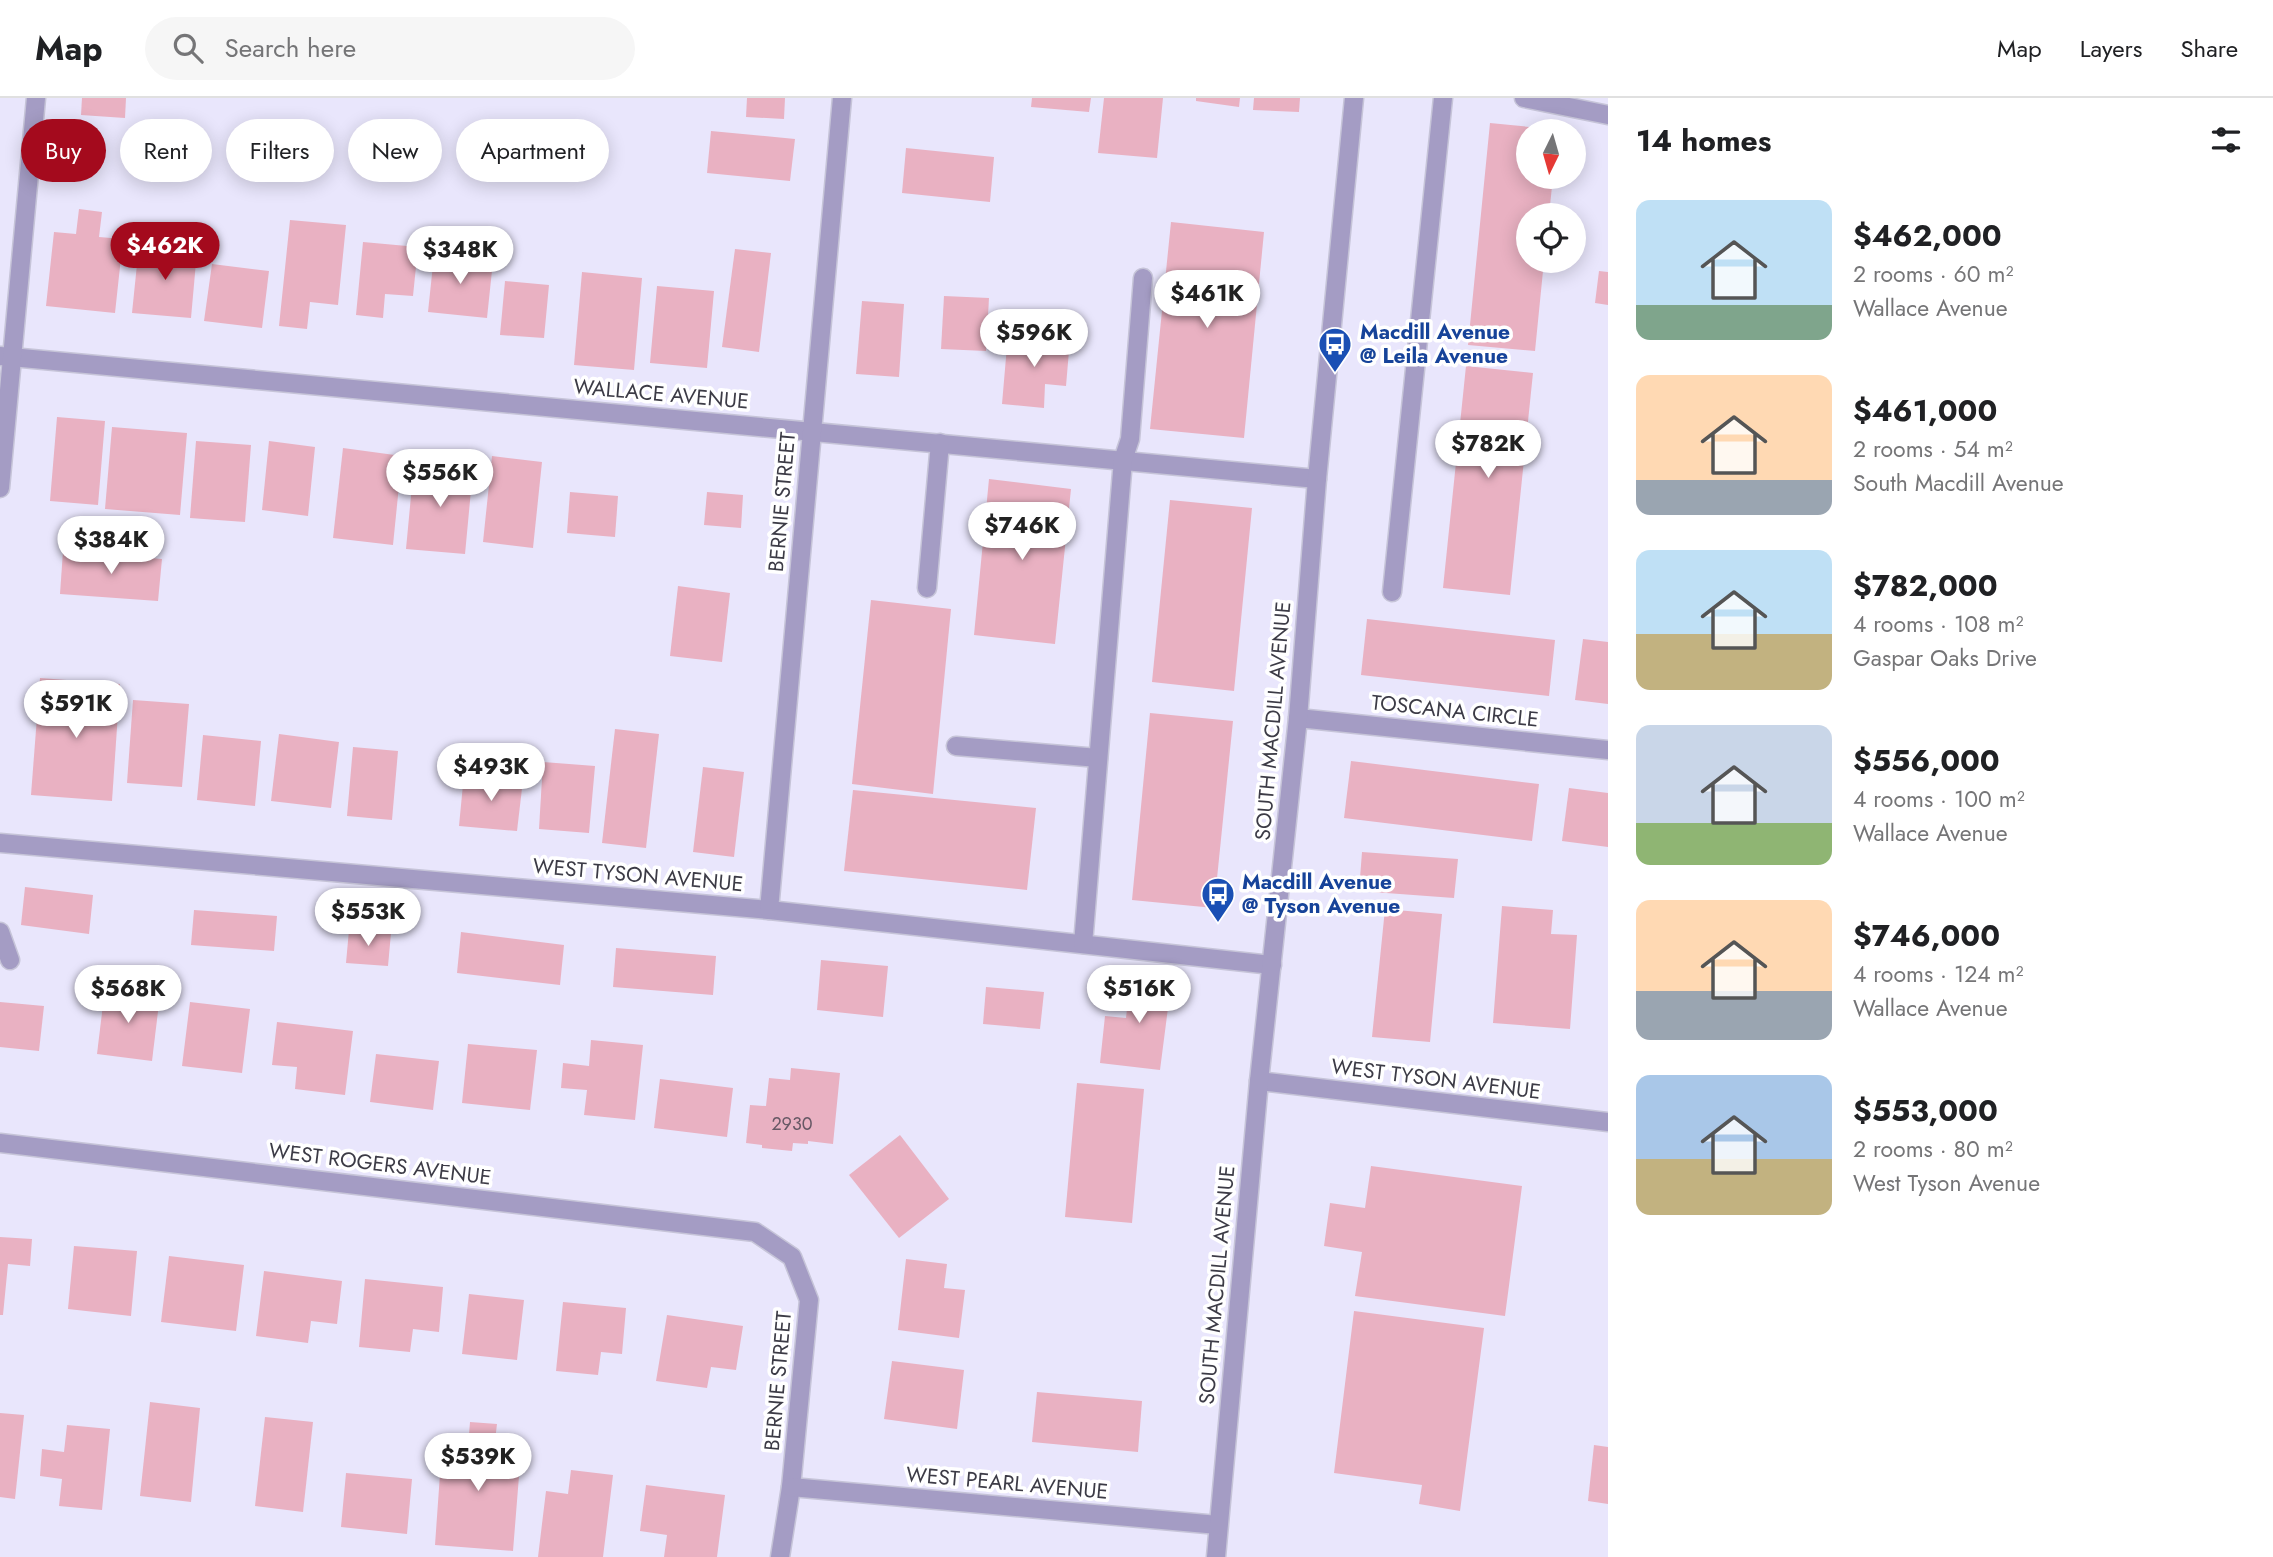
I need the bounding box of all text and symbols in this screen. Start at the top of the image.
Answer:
search box [145,17,635,80]
text: Map [35,25,103,72]
icon: search [169,29,207,67]
text: Search here [225,29,356,67]
text: Map [1997,31,2042,66]
text: Layers [2080,31,2142,66]
text: Share [2180,31,2238,66]
chip: Buy [21,119,106,182]
chip: Rent [120,119,212,182]
chip: Filters [226,119,334,182]
chip: New [348,119,442,182]
chip: Apartment [456,119,609,182]
north arrow [1516,119,1586,189]
map controls [1516,119,1586,273]
text: 14 homes [1636,119,1771,162]
icon: filters [2207,121,2245,159]
button: locate [1516,203,1586,273]
text: $462,000 [1853,214,2002,257]
pin: $462K [116,222,214,282]
pin: $348K [411,226,509,286]
text: $462K [127,228,203,262]
icon: home [1692,228,1776,312]
text: $348K [422,232,498,266]
text: 2 rooms · 60 m² [1853,257,2013,291]
pin: $461K [1158,271,1256,330]
text: $461K [1170,276,1244,310]
text: Wallace Avenue [1853,291,2008,325]
pin: $596K [985,310,1083,369]
text: $596K [996,315,1072,349]
place label: Macdill Avenue @ Leila Avenue [1360,317,1510,371]
bus stop icon: Macdill Avenue @ Leila Avenue [1316,325,1354,374]
street label: WALLACE AVENUE [572,371,750,417]
text: $461,000 [1853,389,1997,432]
icon: home [1692,403,1776,487]
pin: $782K [1439,420,1537,480]
text: $782K [1451,426,1525,460]
street label: BERNIE STREET [761,431,803,573]
text: 2 rooms · 54 m² [1853,432,2013,466]
pin: $556K [391,450,489,509]
text: $556K [402,455,478,489]
text: South Macdill Avenue [1853,466,2064,500]
pin: $746K [973,503,1071,562]
text: $746K [984,508,1060,542]
pin: $384K [62,517,160,576]
text: $384K [73,522,149,556]
text: $782,000 [1853,564,1998,607]
icon: home [1692,578,1776,662]
street label: SOUTH MACDILL AVENUE [1248,600,1298,842]
text: 4 rooms · 108 m² [1853,607,2023,641]
text: Gaspar Oaks Drive [1853,641,2037,675]
pin: $591K [27,680,125,740]
text: $591K [40,686,112,720]
street label: TOSCANA CIRCLE [1370,687,1540,735]
text: $556,000 [1853,739,2000,782]
pin: $493K [442,744,540,803]
text: $493K [453,749,529,783]
icon: home [1692,753,1776,837]
text: 4 rooms · 100 m² [1853,782,2025,816]
text: Wallace Avenue [1853,816,2008,850]
street label: WEST TYSON AVENUE [532,851,744,899]
place label: Macdill Avenue @ Tyson Avenue [1242,867,1400,921]
bus stop icon: Macdill Avenue @ Tyson Avenue [1199,875,1237,924]
pin: $553K [319,888,417,948]
text: $553K [331,894,405,928]
text: $746,000 [1853,914,2000,957]
icon: home [1692,928,1776,1012]
text: 4 rooms · 124 m² [1853,957,2024,991]
pin: $568K [79,965,177,1025]
pin: $516K [1090,965,1188,1025]
text: $568K [90,971,166,1005]
text: $516K [1103,971,1175,1005]
text: Wallace Avenue [1853,991,2008,1025]
street label: WEST TYSON AVENUE [1330,1051,1542,1107]
text: $553,000 [1853,1089,1998,1132]
icon: home [1692,1103,1776,1187]
house number: 2930 [771,1111,813,1137]
text: 2 rooms · 80 m² [1853,1132,2013,1166]
street label: WEST ROGERS AVENUE [267,1135,493,1193]
street label: SOUTH MACDILL AVENUE [1192,1164,1242,1406]
text: West Tyson Avenue [1853,1166,2040,1200]
street label: BERNIE STREET [757,1310,799,1452]
pin: $539K [429,1434,527,1493]
text: $539K [441,1439,515,1473]
street label: WEST PEARL AVENUE [905,1459,1109,1507]

